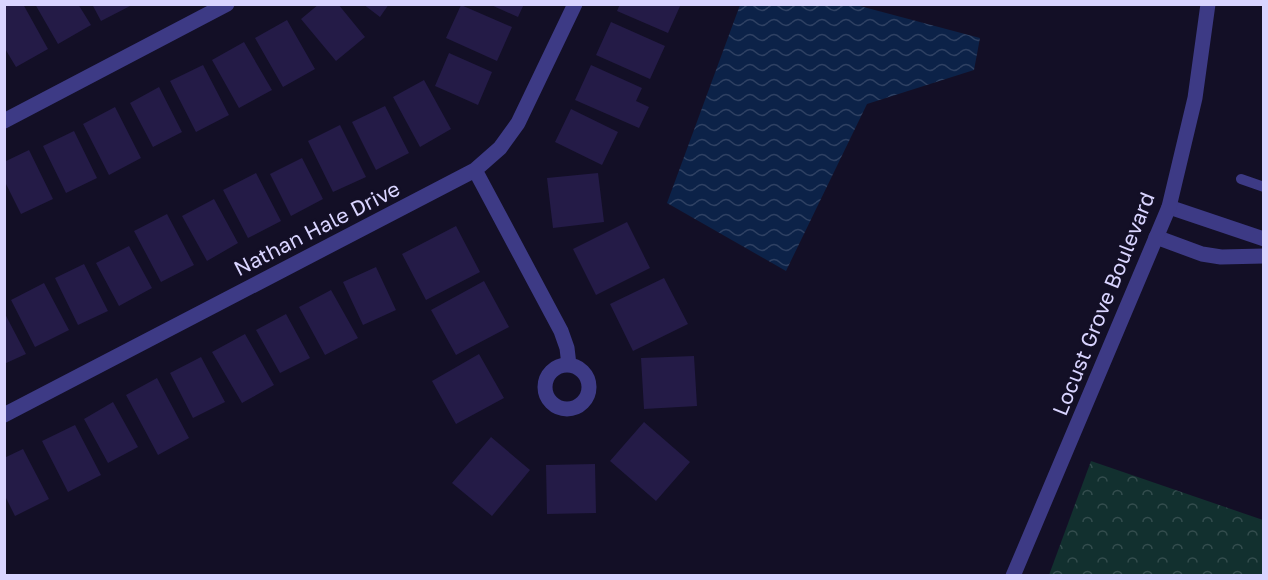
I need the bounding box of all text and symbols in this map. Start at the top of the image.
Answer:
street label: Nathan Hale Drive [229,175,404,281]
street label: Locust Grove Boulevard [1046,188,1160,419]

